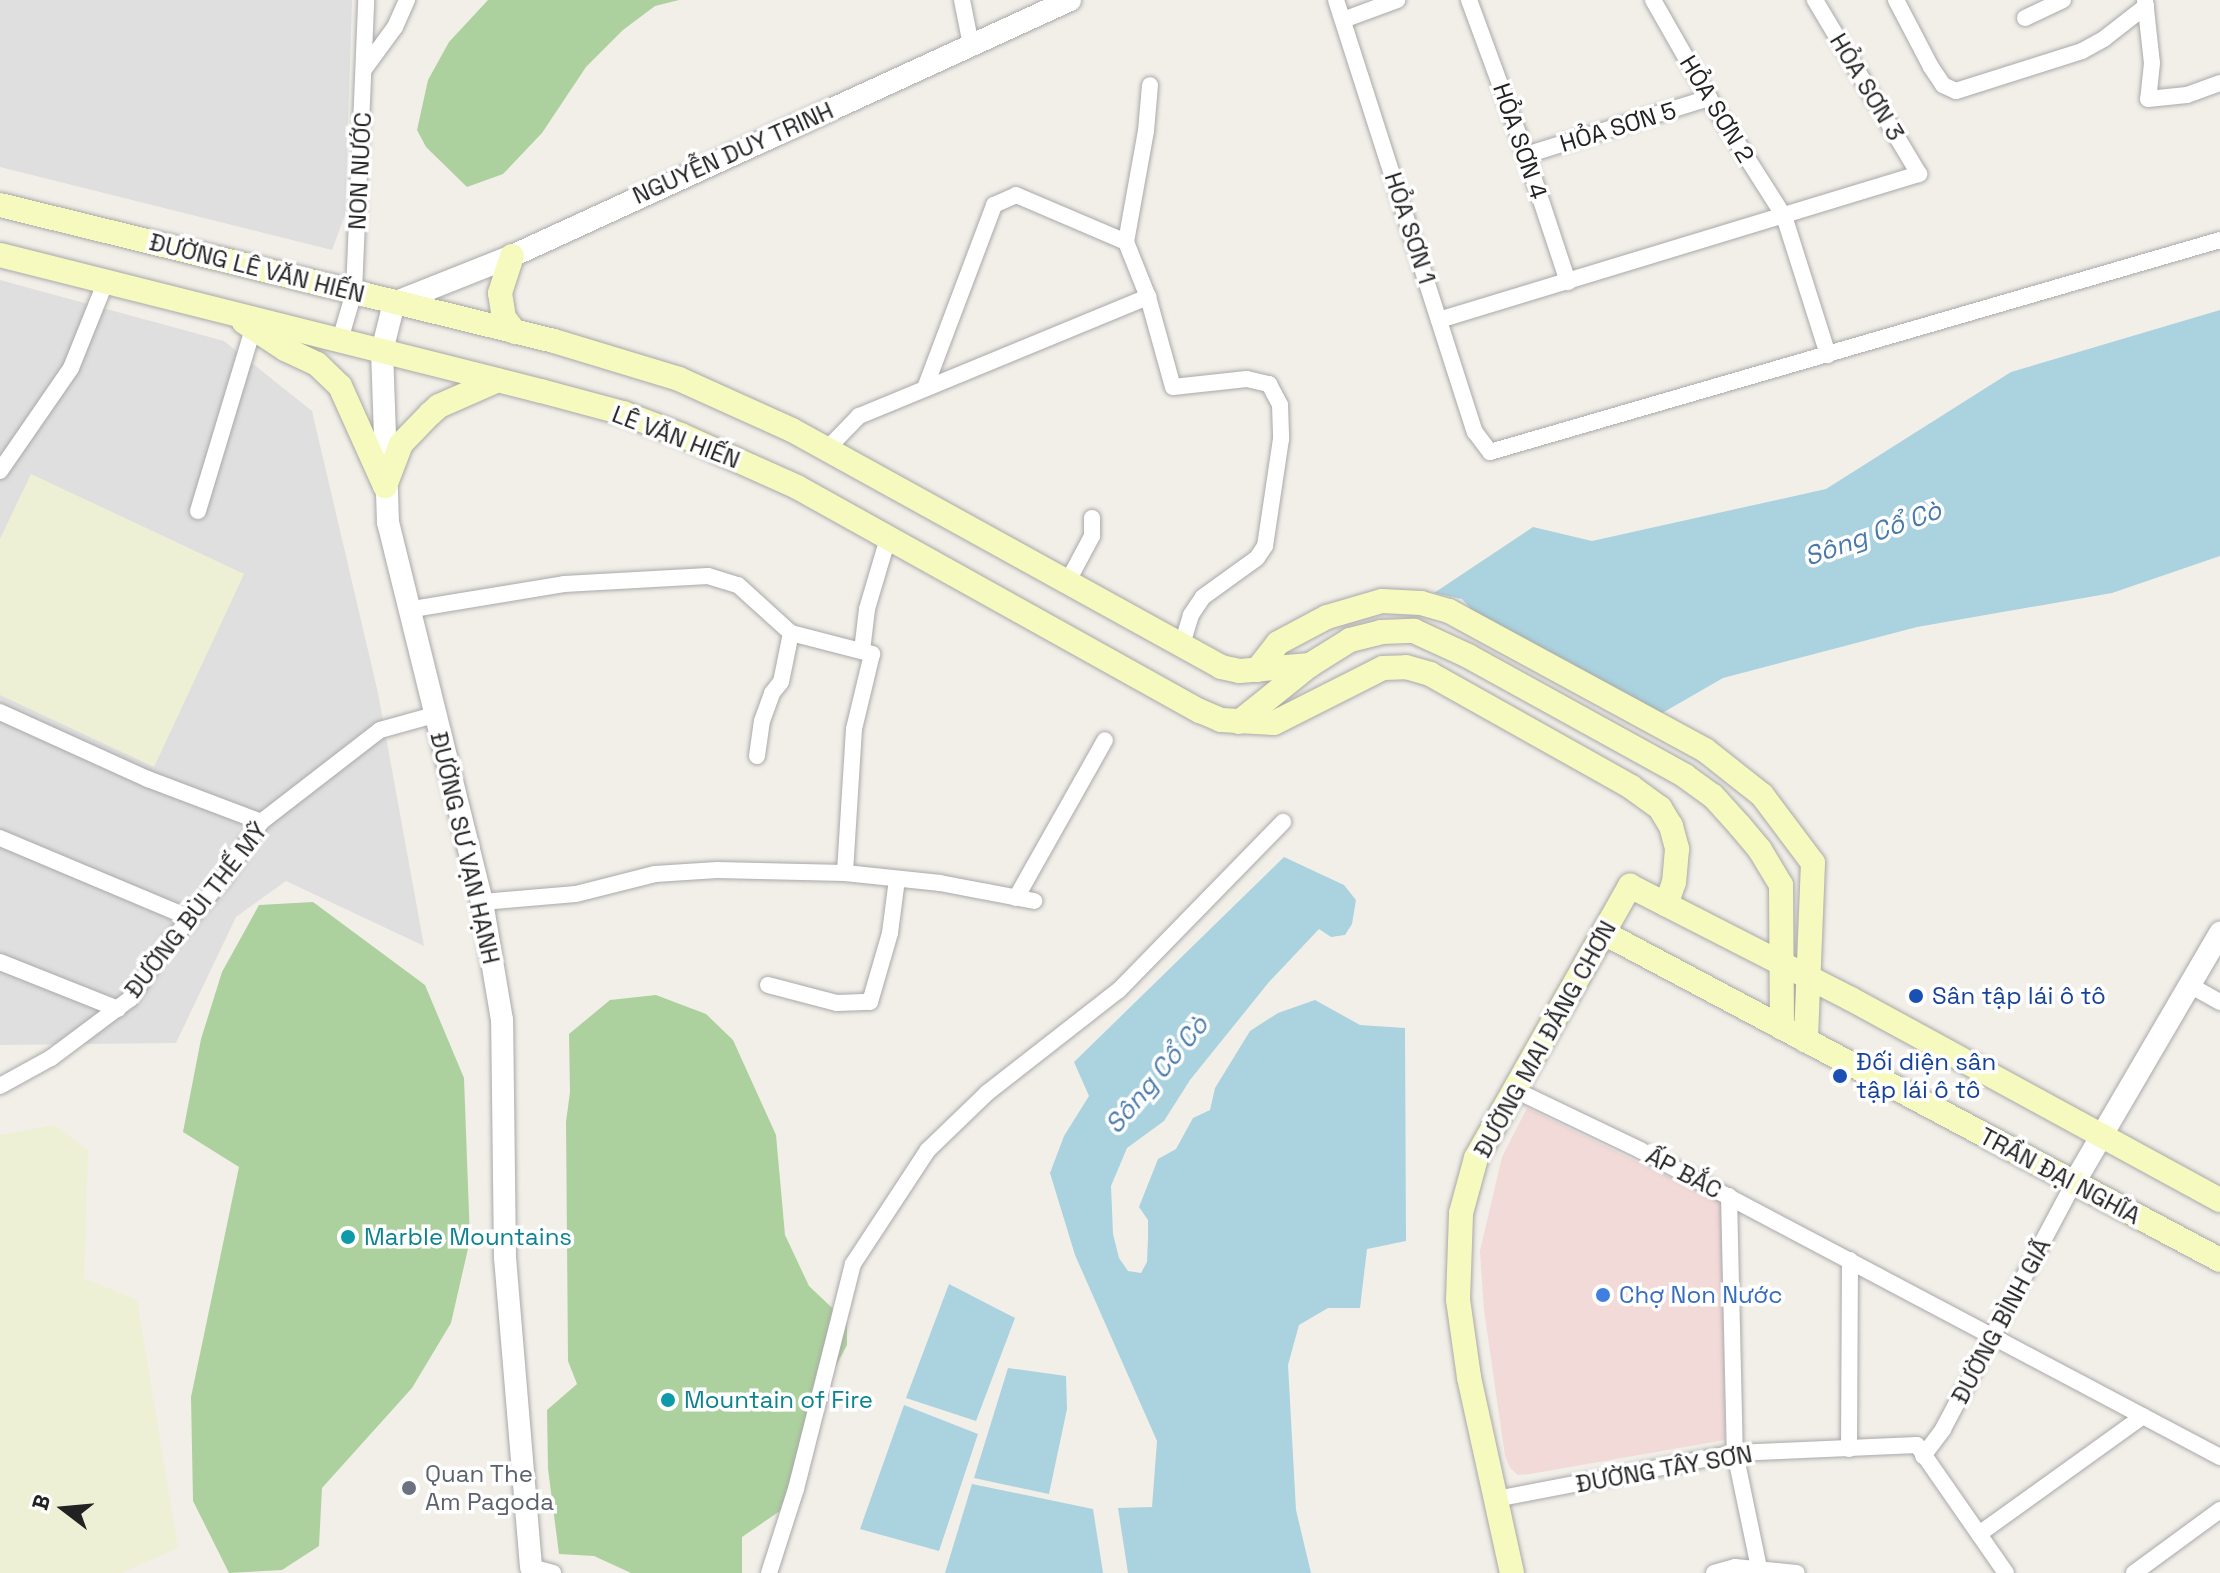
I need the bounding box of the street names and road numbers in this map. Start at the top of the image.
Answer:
street label: HỎA SƠN 3 [1824,28,1910,146]
street label: HỎA SƠN 2 [1674,50,1760,168]
street label: HỎA SƠN 4 [1487,79,1553,203]
street label: NGUYỄN DUY TRINH [628,96,838,210]
street label: HỎA SƠN 5 [1556,96,1680,158]
street label: NON NƯỚC [343,111,377,231]
street label: HỎA SƠN 1 [1378,168,1442,288]
street label: ĐƯỜNG LÊ VĂN HIẾN [146,227,368,309]
street label: LÊ VĂN HIẾN [608,399,744,475]
street label: ĐƯỜNG SƯ VẠN HẠNH [424,729,506,967]
street label: ĐƯỜNG BÙI THẾ MỸ [118,816,274,1004]
street label: ĐƯỜNG MAI ĐĂNG CHƠN [1468,916,1622,1162]
street label: TRẦN ĐẠI NGHĨA [1975,1122,2145,1230]
street label: ẤP BẮC [1641,1141,1727,1205]
street label: ĐƯỜNG BÌNH GIÃ [1945,1234,2057,1408]
street label: ĐƯỜNG TÂY SƠN [1573,1439,1755,1499]

